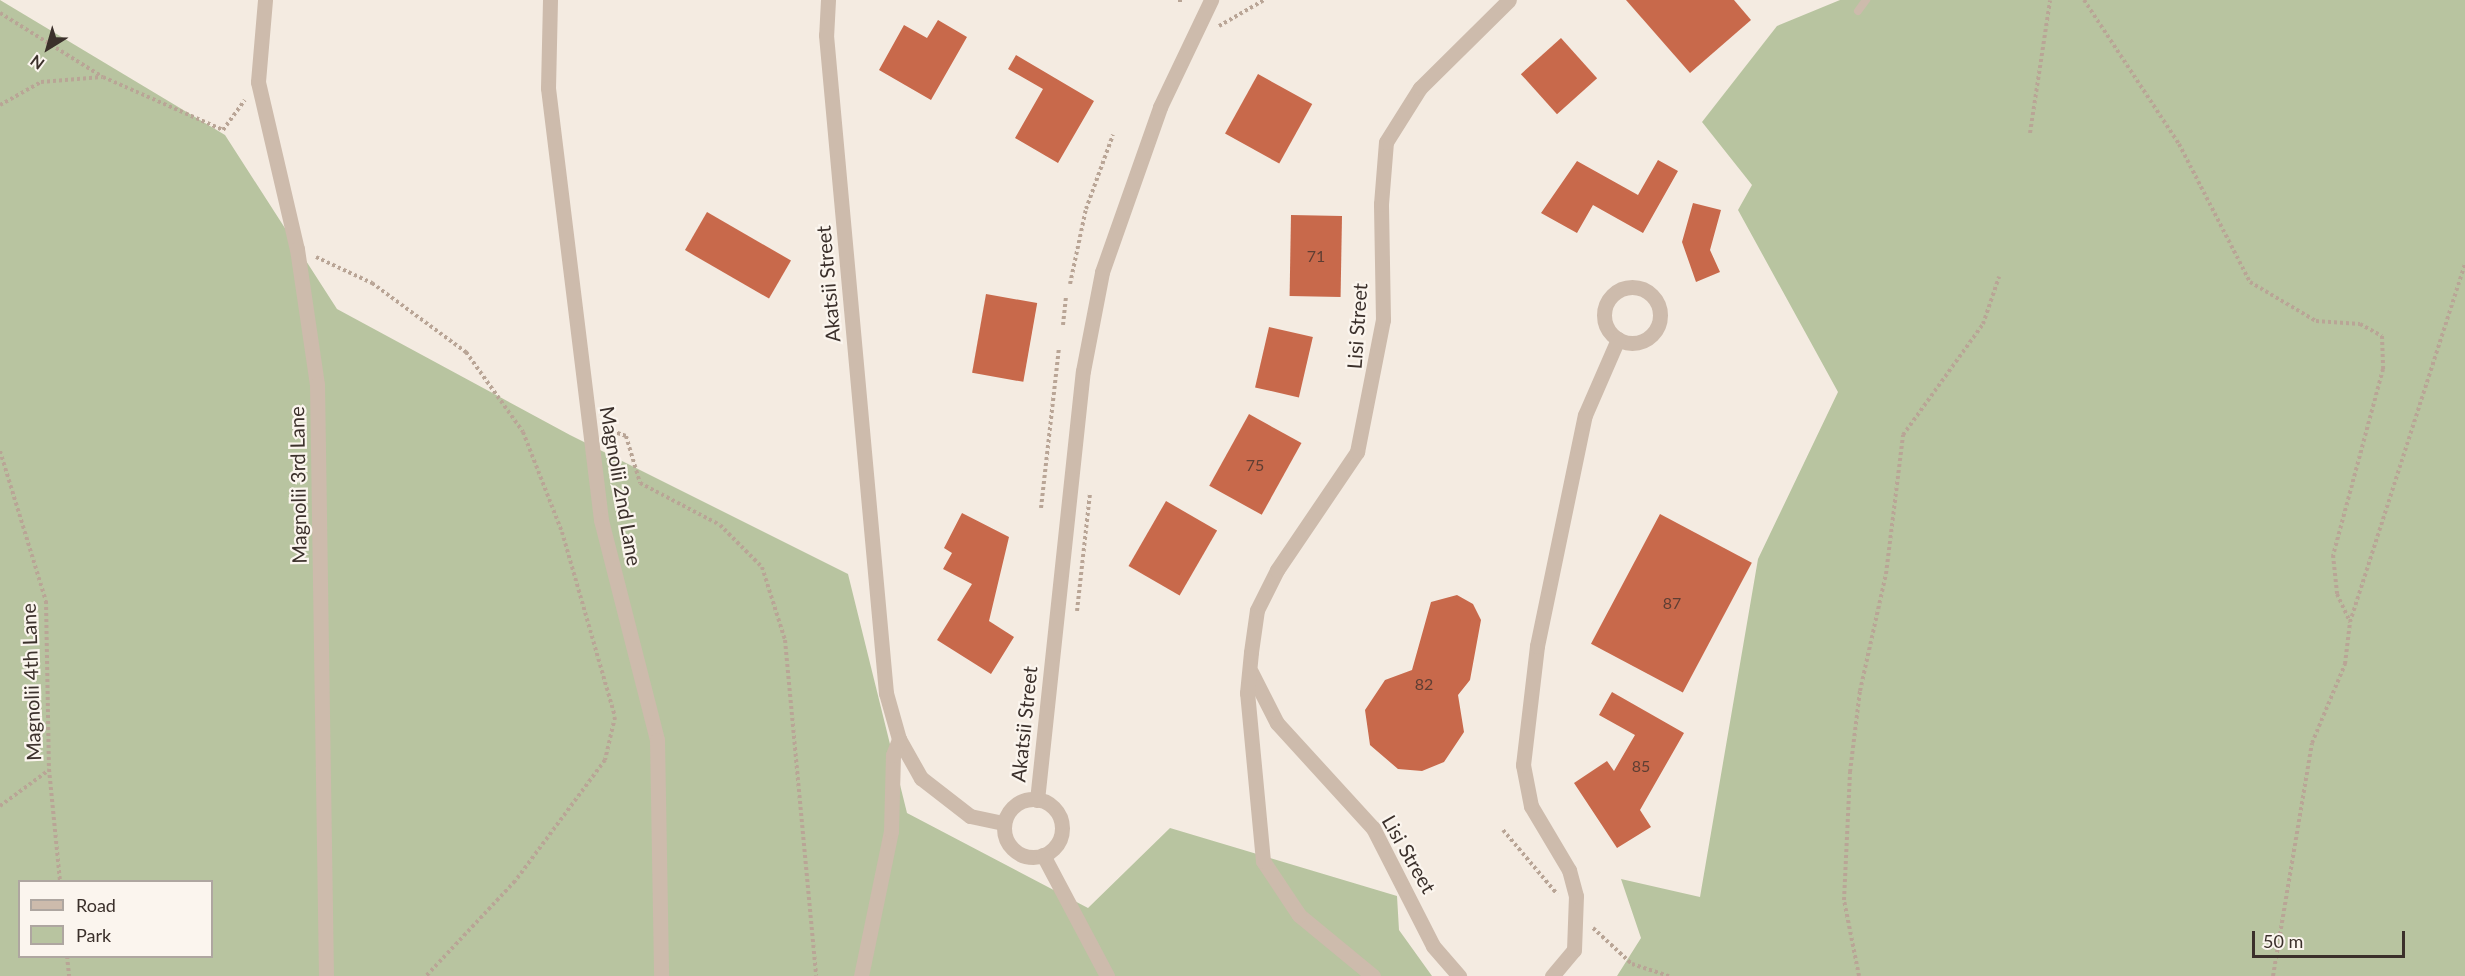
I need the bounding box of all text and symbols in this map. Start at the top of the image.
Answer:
north arrow [18,18,78,78]
text: N [26,51,48,74]
street label: Akatsii Street [811,225,845,343]
house number: 71 [1307,246,1325,266]
street label: Lisi Street [1342,282,1372,370]
street label: Magnolii 2nd Lane [595,404,647,568]
street label: Magnolii 3rd Lane [285,406,311,564]
house number: 75 [1246,455,1264,475]
house number: 87 [1663,593,1681,613]
street label: Magnolii 4th Lane [16,603,46,761]
street label: Akatsii Street [1006,665,1042,783]
house number: 82 [1415,674,1433,694]
house number: 85 [1632,756,1650,776]
street label: Lisi Street [1377,811,1441,897]
legend [18,880,213,958]
text: Road [76,894,116,916]
scale bar [2255,919,2408,957]
text: Park [76,924,111,946]
text: 50 m [2263,930,2303,952]

